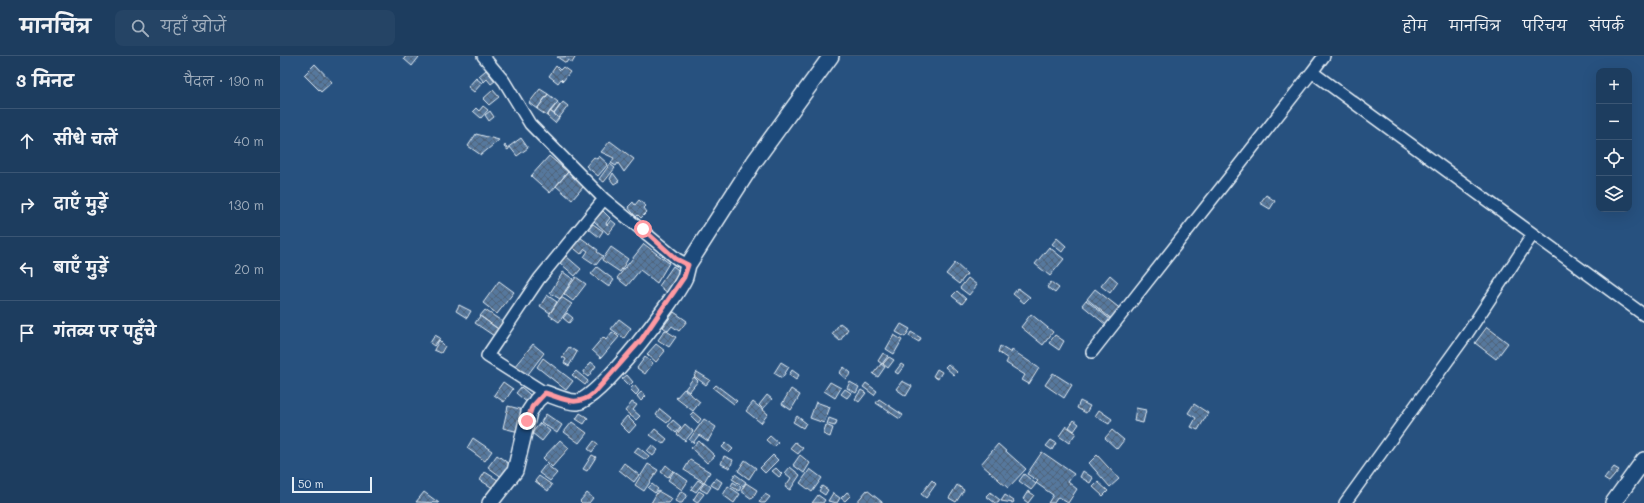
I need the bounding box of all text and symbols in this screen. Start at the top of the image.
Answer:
search box [115,10,395,46]
text: मानचित्र [20,13,91,38]
text: यहाँ खोजें [161,16,226,36]
text: होम [1403,16,1427,35]
text: मानचित्र [1449,16,1501,35]
text: परिचय [1523,16,1567,35]
text: संपर्क [1589,16,1624,35]
icon: search [129,17,151,39]
map controls [1596,68,1632,212]
button: + [1596,68,1632,104]
text: 3 मिनट [16,69,74,91]
text: पैदल · 190 m [184,72,264,89]
button: − [1596,104,1632,140]
text: सीधे चलें [54,129,117,149]
icon: ahead [16,130,38,152]
text: 40 m [234,132,264,149]
button: locate [1596,140,1632,176]
button: layers [1596,176,1632,212]
text: दाएँ मुड़ें [54,193,108,213]
icon: right [16,194,38,216]
text: 130 m [228,196,264,213]
route start [634,220,652,238]
text: बाएँ मुड़ें [54,257,108,277]
icon: left [16,258,38,280]
text: 20 m [234,260,264,277]
text: गंतव्य पर पहुँचे [54,321,156,341]
icon: arrive [16,322,38,344]
route end [518,412,536,430]
scale bar [292,475,372,494]
text: 50 m [298,476,324,491]

